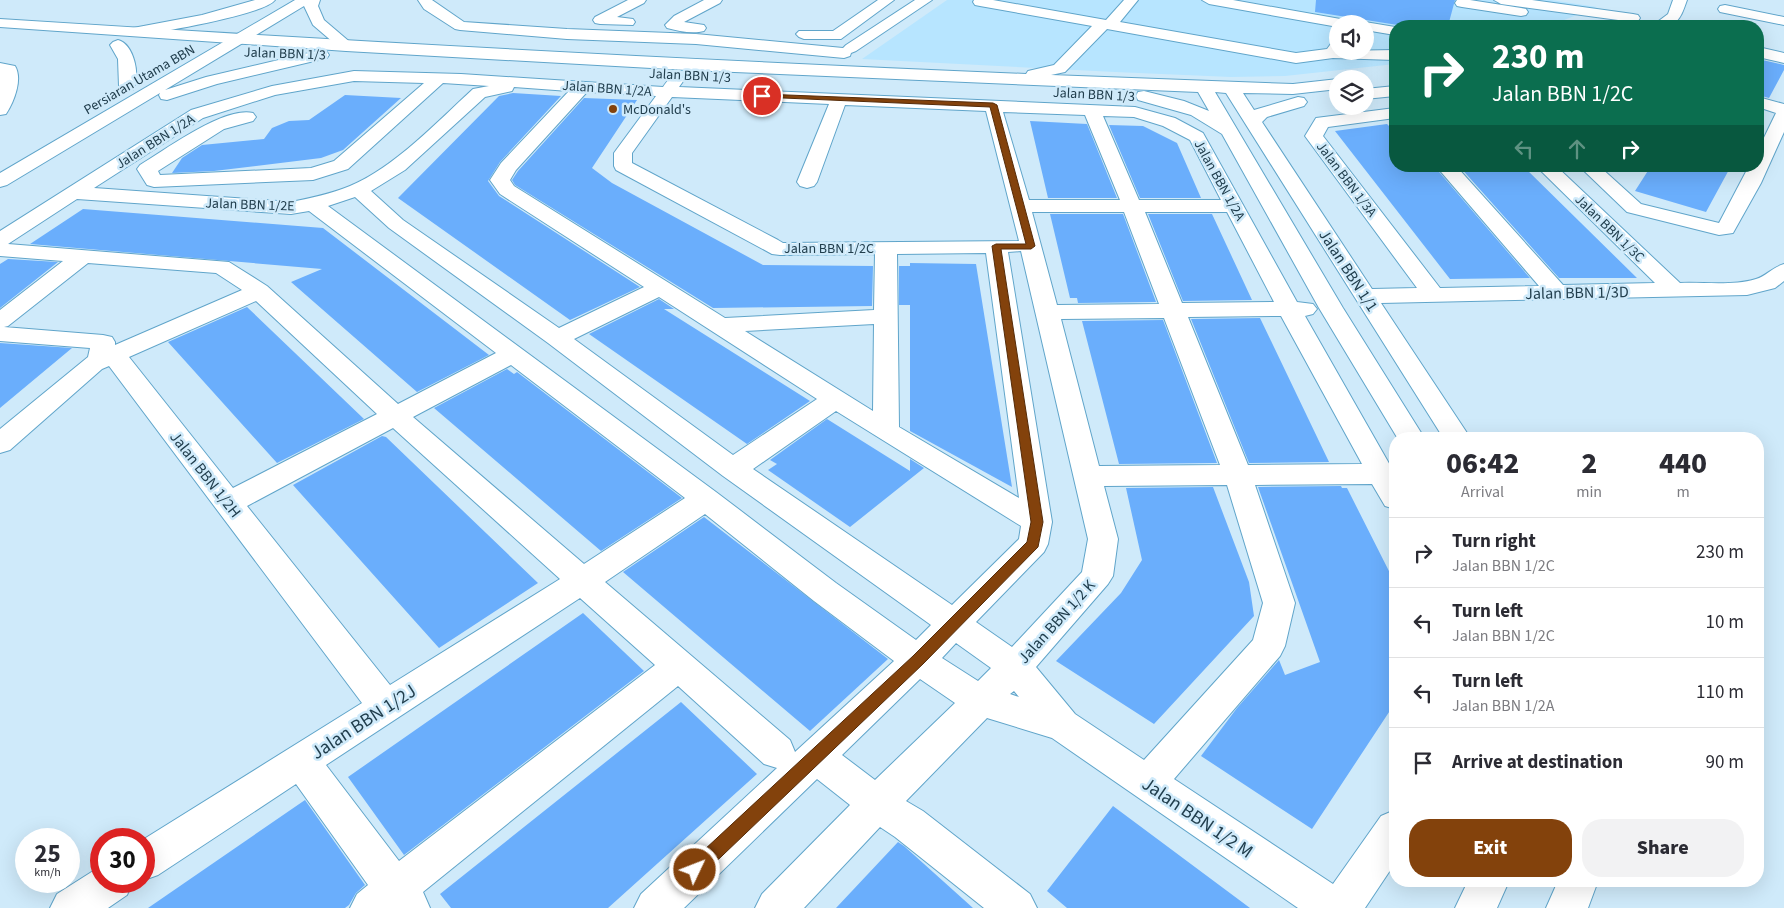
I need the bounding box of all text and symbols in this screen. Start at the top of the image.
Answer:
map controls [1329,15,1374,115]
button: sound [1329,15,1374,60]
text: 230 m [1492,32,1584,82]
street label: Persiaran Utama BBN [80,40,199,120]
icon: right [1409,40,1474,105]
street label: Jalan BBN 1/3 [244,43,326,65]
street label: Jalan BBN 1/3 [648,64,731,88]
button: layers [1329,70,1374,115]
pin [741,75,783,117]
street label: Jalan BBN 1/2A [562,76,653,102]
text: Jalan BBN 1/2C [1492,78,1633,110]
icon: arrive [748,82,776,110]
street label: Jalan BBN 1/3 [1052,83,1135,107]
place label: McDonald's [623,100,691,120]
marker: McDonald's [607,103,619,115]
street label: Jalan BBN 1/2A [112,109,199,174]
icon: left [1510,135,1538,163]
icon: ahead [1563,135,1591,163]
icon: right [1616,135,1644,163]
street label: Jalan BBN 1/2A [1189,136,1250,225]
street label: Jalan BBN 1/3A [1311,138,1381,222]
street label: Jalan BBN 1/3C [1570,190,1649,267]
street label: Jalan BBN 1/2E [205,193,295,217]
street label: Jalan BBN 1/1 [1313,225,1383,316]
street label: Jalan BBN 1/2C [784,239,874,259]
street label: Jalan BBN 1/3D [1525,281,1629,305]
street label: Jalan BBN 1/2H [164,427,246,522]
text: 06:42 [1446,442,1519,485]
text: 2 [1581,442,1597,485]
text: 440 [1659,442,1707,485]
text: Arrival [1461,481,1504,503]
text: min [1576,481,1602,503]
text: m [1676,481,1690,503]
text: Turn right [1452,528,1536,555]
icon: right [1409,539,1437,567]
text: 230 m [1696,539,1744,566]
text: Jalan BBN 1/2C [1452,555,1555,577]
street label: Jalan BBN 1/2 K [1013,574,1101,668]
text: Turn left [1452,598,1523,625]
icon: left [1409,609,1437,637]
text: 10 m [1706,609,1744,636]
text: Jalan BBN 1/2C [1452,625,1555,647]
text: Turn left [1452,668,1523,695]
street label: Jalan BBN 1/2J [306,678,422,766]
icon: left [1409,679,1437,707]
text: 110 m [1696,679,1744,706]
text: Jalan BBN 1/2A [1452,695,1554,717]
icon: arrive [1409,749,1437,777]
text: Arrive at destination [1452,749,1623,776]
text: 90 m [1706,749,1744,776]
street label: Jalan BBN 1/2 M [1136,771,1258,865]
button: Exit [1409,819,1572,877]
button: Share [1582,819,1744,877]
speed limit sign: 30 [90,828,155,893]
text: 25 [34,836,61,872]
position arrow [668,843,720,895]
text: km/h [34,864,61,881]

